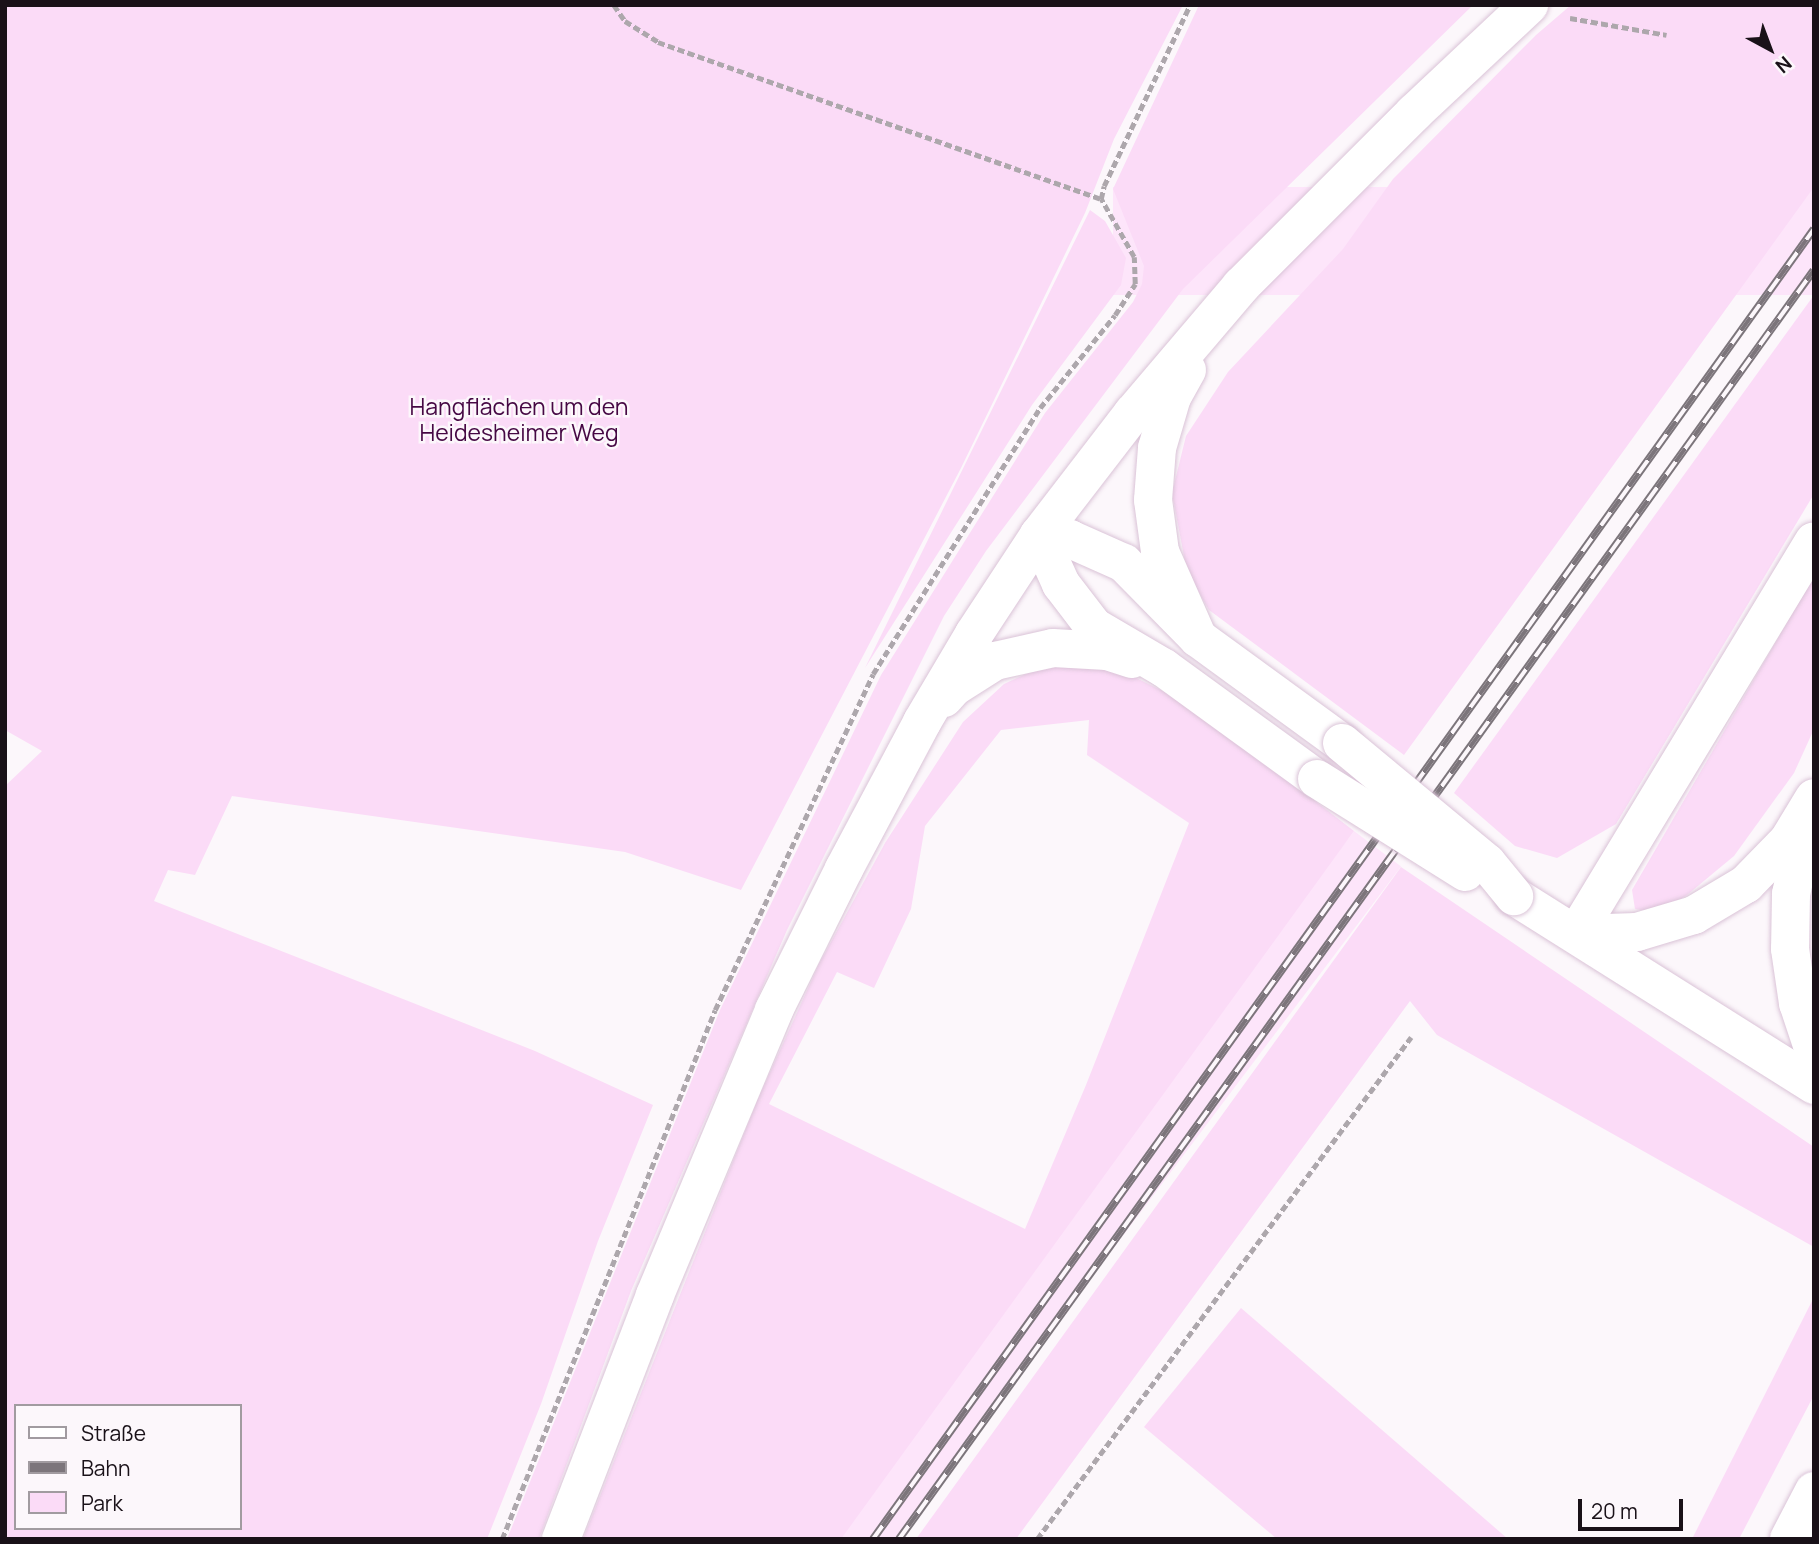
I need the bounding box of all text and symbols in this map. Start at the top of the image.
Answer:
north arrow [1735,14,1805,84]
text: N [1770,51,1797,79]
park label: Hangflächen um den Heidesheimer Weg [410,392,628,446]
legend [14,1404,242,1530]
text: Straße [81,1419,146,1447]
text: Bahn [81,1454,131,1482]
scale bar [1581,1484,1686,1528]
text: Park [81,1489,123,1517]
text: 20 m [1591,1497,1638,1525]

